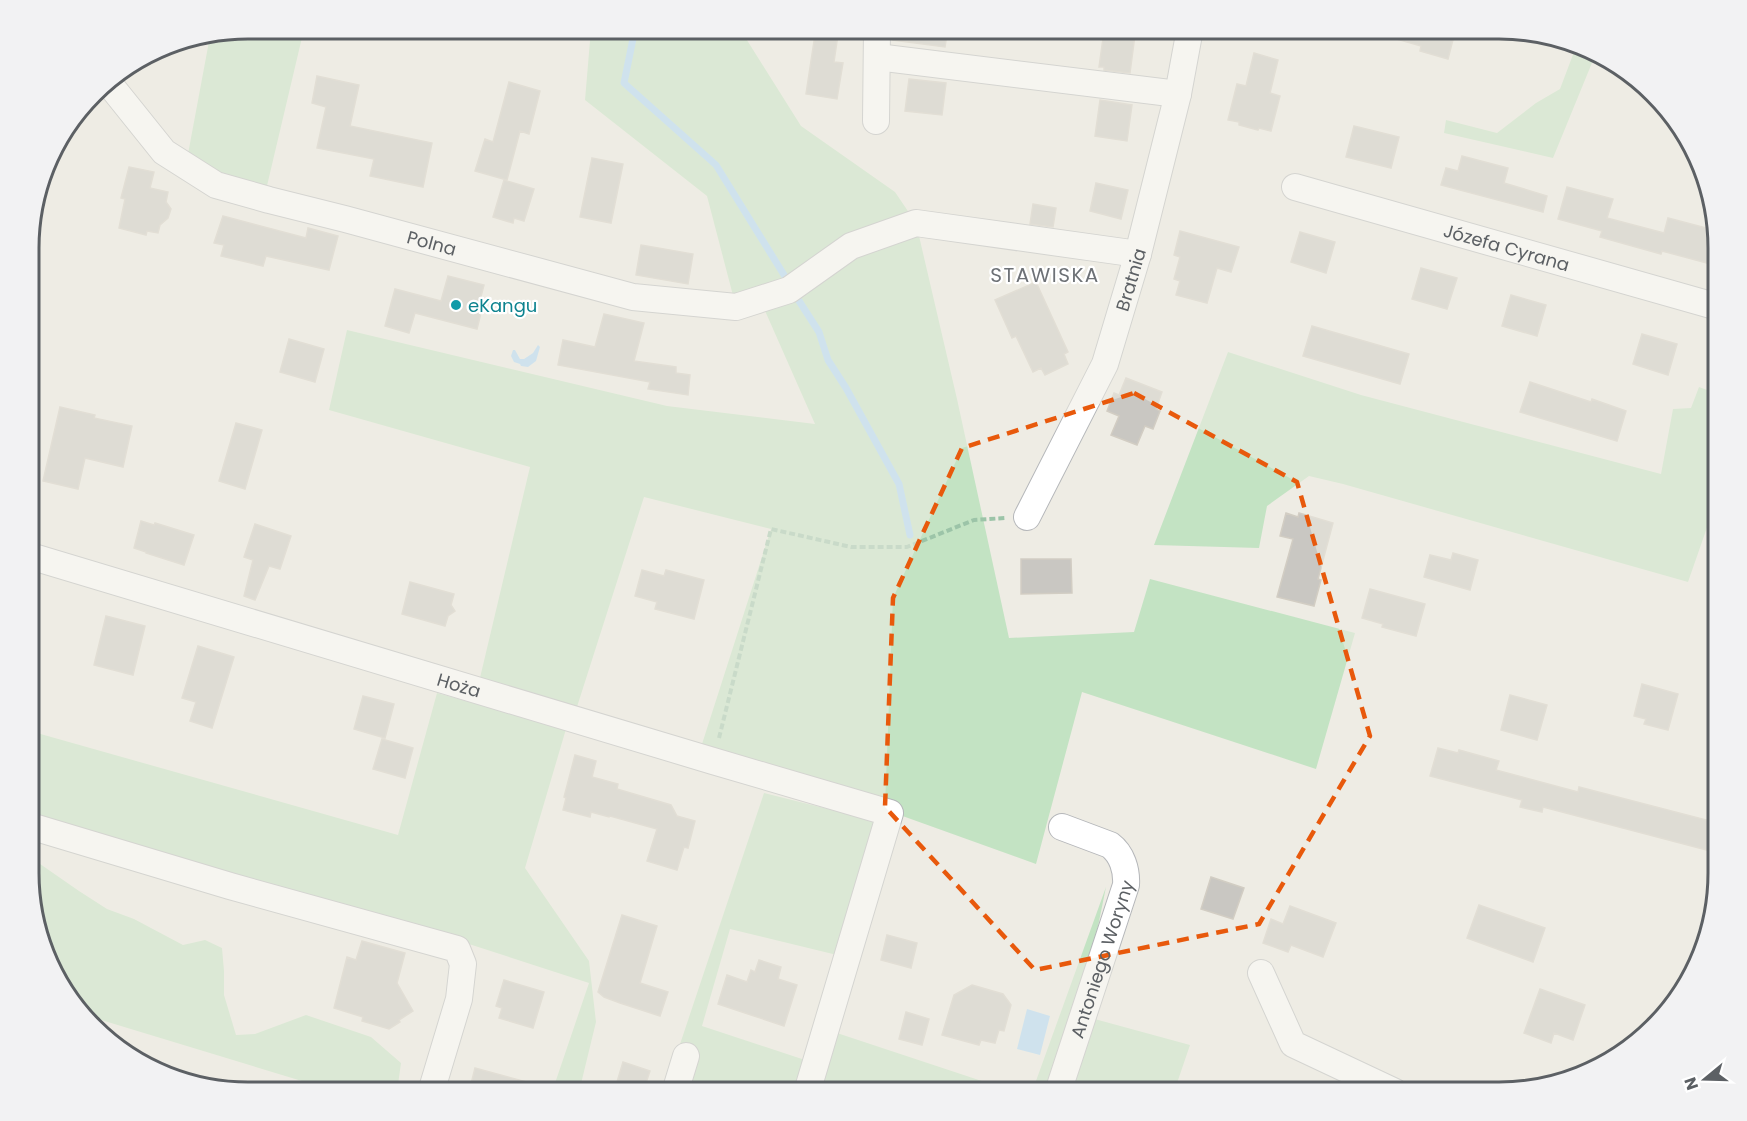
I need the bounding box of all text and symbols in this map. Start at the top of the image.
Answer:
street label: Józefa Cyrana [1441,217,1573,277]
street label: Polna [404,224,459,261]
street label: Bratnia [1109,245,1152,314]
district label: STAWISKA [990,261,1100,289]
place label: eKangu [468,293,537,318]
marker: eKangu [449,298,463,312]
street label: Hoża [434,666,484,703]
street label: Antoniego Woryny [1064,877,1139,1041]
north arrow [1675,1049,1735,1109]
text: N [1678,1074,1704,1093]

